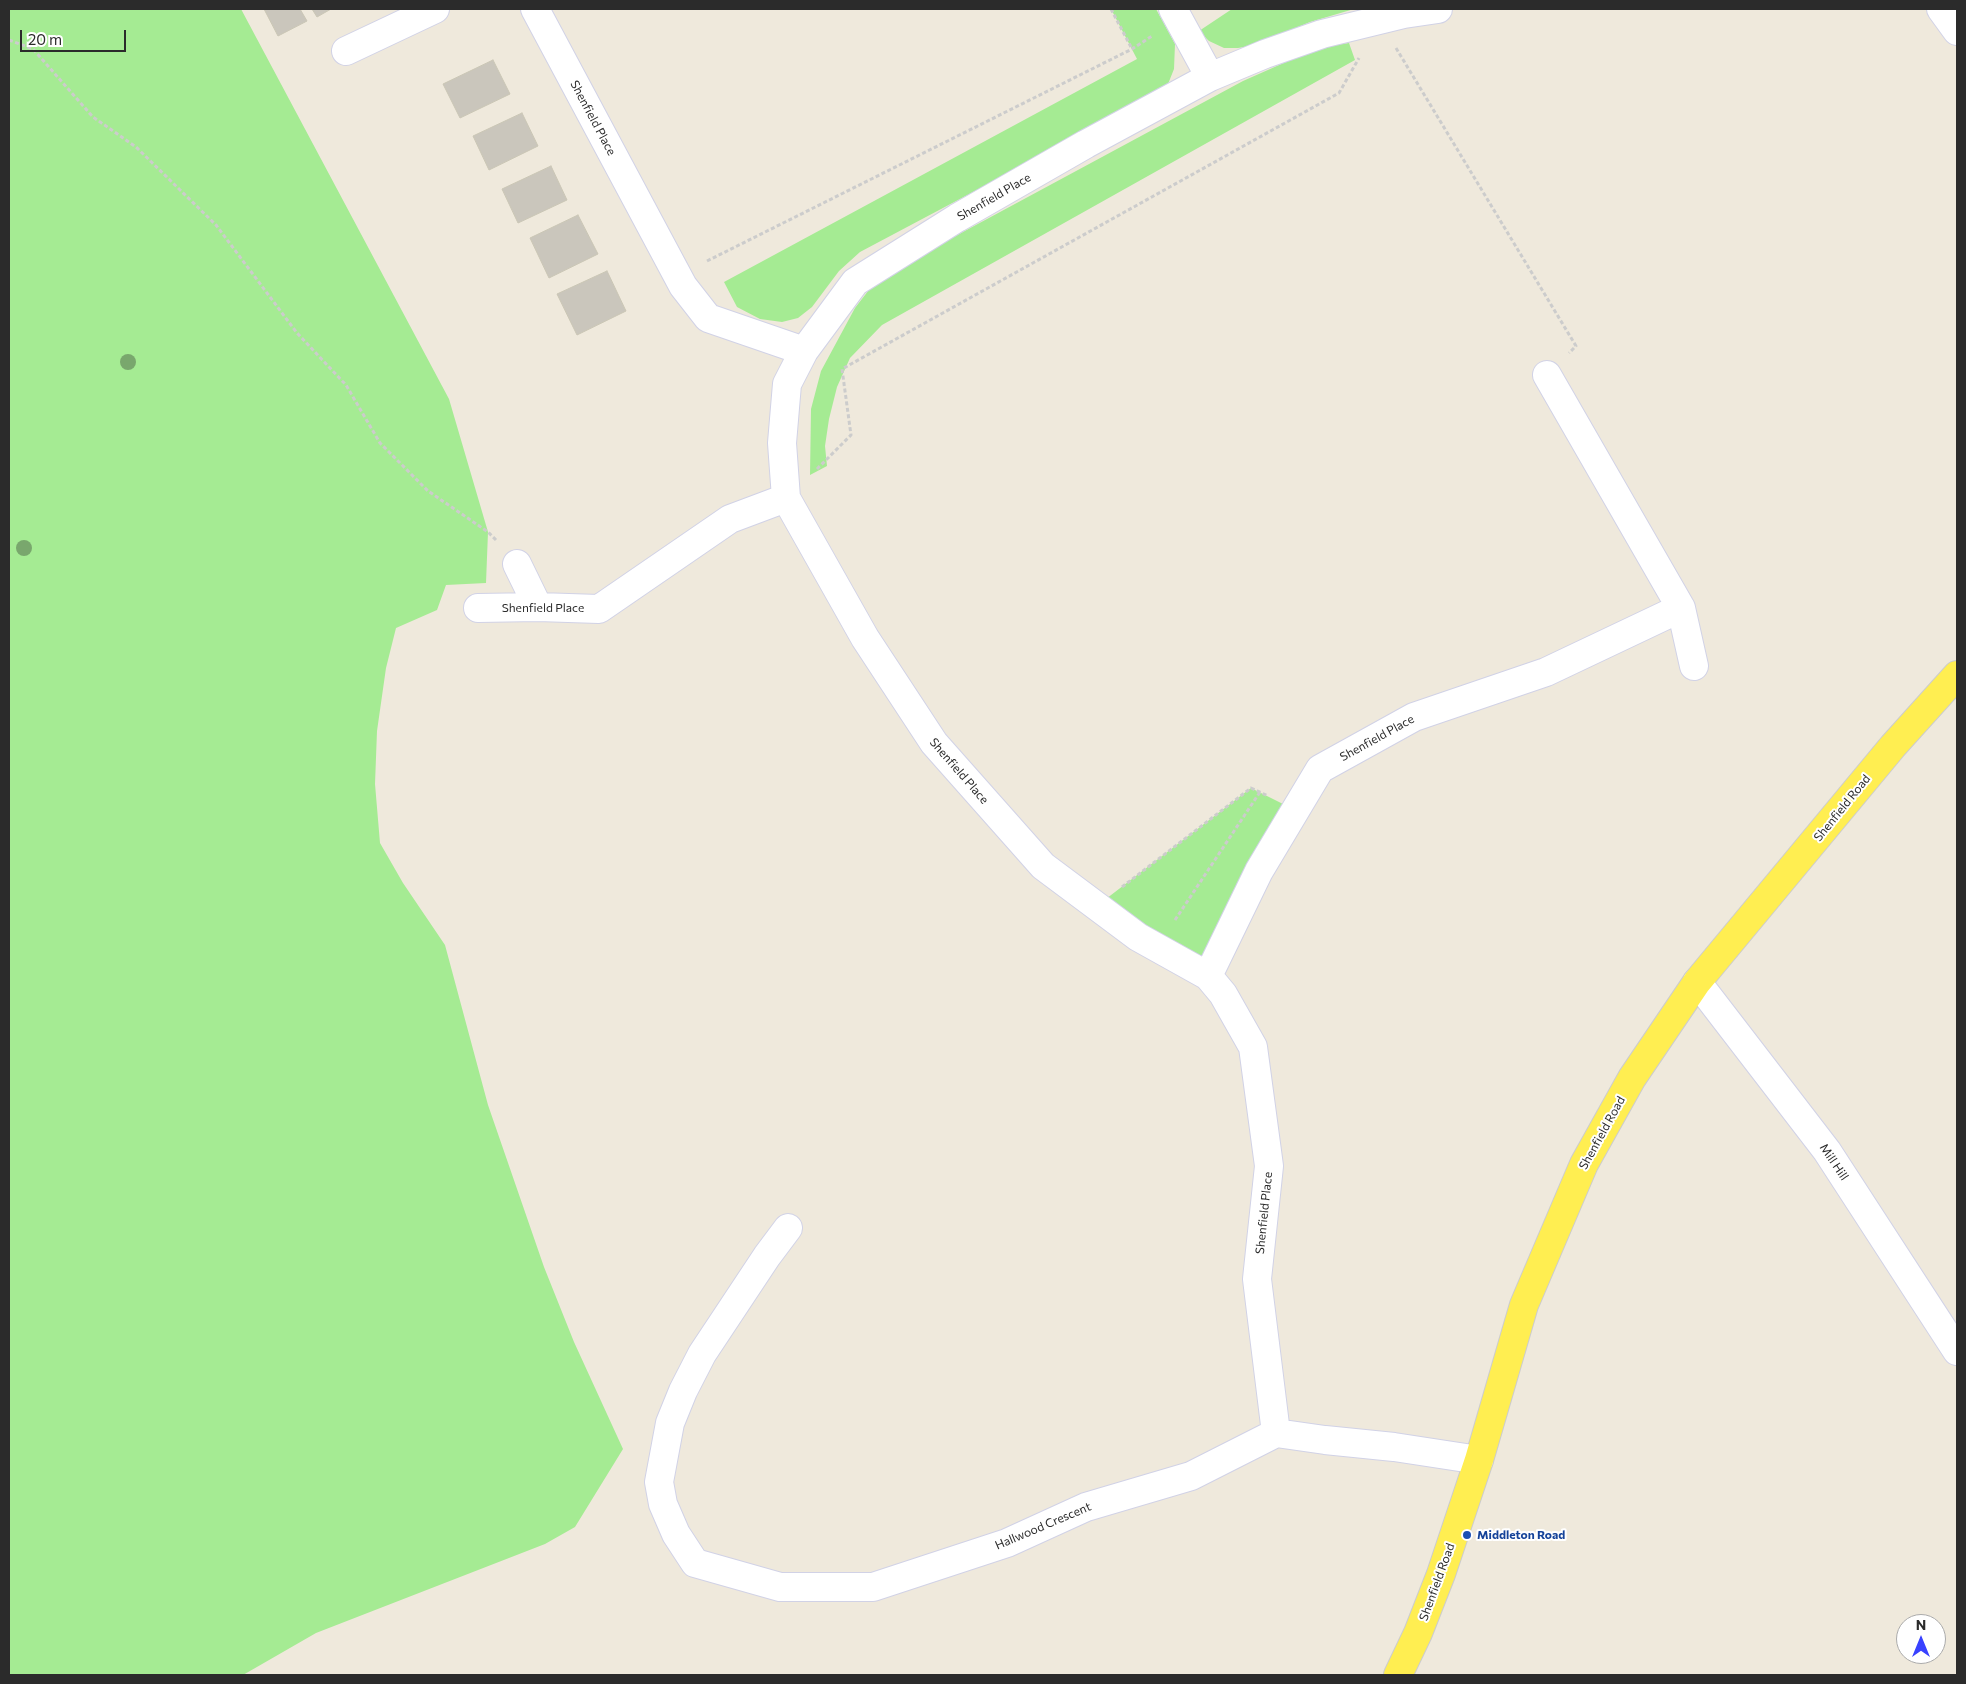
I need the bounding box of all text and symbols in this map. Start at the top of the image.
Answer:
scale bar [22,20,129,52]
text: 20 m [28,30,62,48]
street label: Shenfield Place [567,78,619,158]
street label: Shenfield Place [955,170,1033,224]
street label: Shenfield Place [502,601,584,615]
street label: Shenfield Place [1337,712,1417,764]
street label: Shenfield Place [926,735,992,807]
street label: Shenfield Road [1811,772,1873,844]
street label: Shenfield Road [1576,1094,1628,1172]
street label: Mill Hill [1817,1141,1851,1183]
street label: Shenfield Place [1253,1171,1275,1255]
street label: Hallwood Crescent [993,1499,1093,1553]
place label: Middleton Road [1477,1528,1565,1542]
marker: Middleton Road [1461,1529,1473,1541]
street label: Shenfield Road [1416,1541,1458,1623]
north arrow [1896,1614,1946,1664]
text: N [1916,1616,1926,1633]

